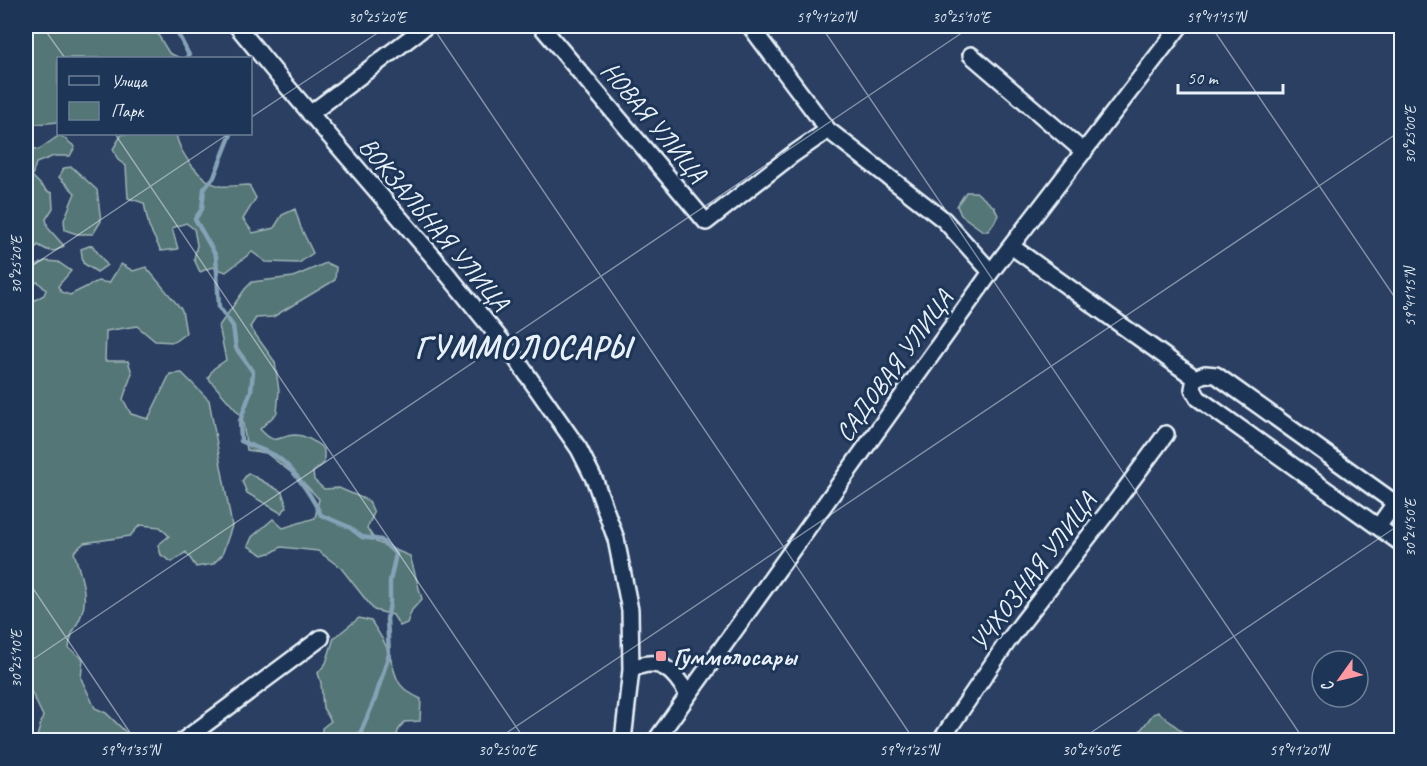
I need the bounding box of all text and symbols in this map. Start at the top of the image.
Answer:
text: 30°25'20"E [348,8,408,27]
text: 59°41'20"N [796,8,859,27]
text: 30°25'10"E [932,8,992,27]
text: 59°41'15"N [1186,8,1249,27]
street label: НОВАЯ УЛИЦА [594,55,715,190]
legend [57,57,252,135]
scale bar [1178,57,1283,95]
text: 50 m [1187,67,1220,89]
text: Улица [111,70,148,92]
text: Парк [111,100,145,122]
text: 30°25'00"E [1401,104,1420,164]
street label: ВОКЗАЛЬНАЯ УЛИЦА [352,130,518,319]
text: 30°25'20"E [7,234,26,294]
text: 59°41'15"N [1401,264,1420,327]
street label: САДОВАЯ УЛИЦА [828,282,961,448]
district label: ГУММОЛОСАРЫ [415,327,636,368]
street label: УЧХОЗНАЯ УЛИЦА [963,485,1105,658]
text: 30°24'50"E [1401,497,1420,557]
text: 30°25'10"E [7,628,26,688]
place label: Гуммолосары [673,640,799,673]
marker: Гуммолосары [654,649,668,663]
north arrow [1310,649,1370,709]
text: С [1317,676,1339,696]
text: 59°41'35"N [100,741,163,760]
text: 30°25'00"E [478,741,538,760]
text: 59°41'25"N [879,741,942,760]
text: 30°24'50"E [1062,741,1122,760]
text: 59°41'20"N [1269,741,1332,760]

